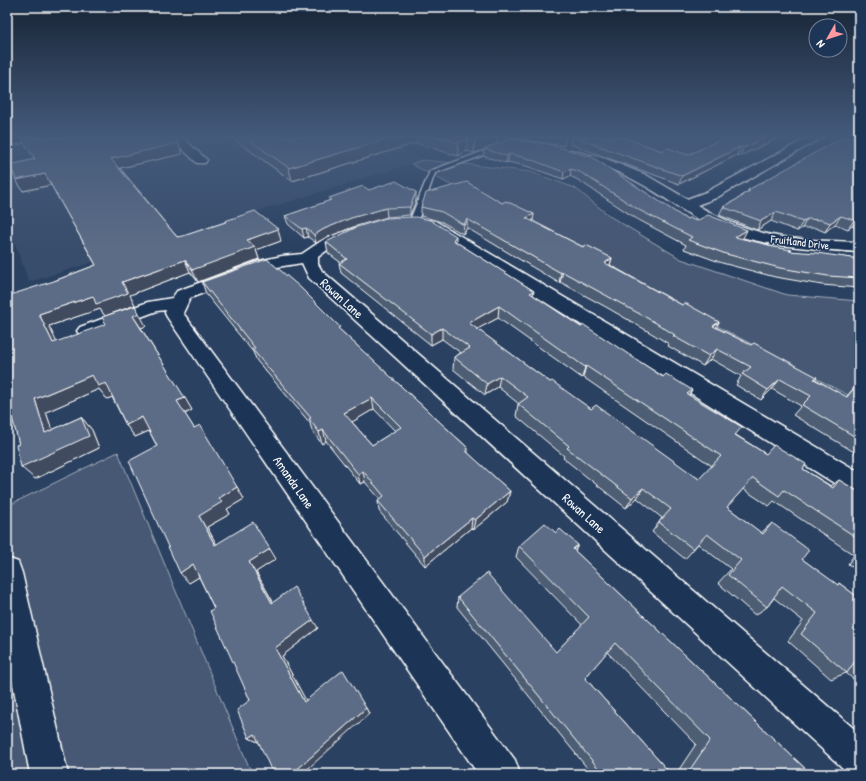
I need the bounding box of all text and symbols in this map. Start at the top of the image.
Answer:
north arrow [808,18,848,58]
text: N [813,38,828,51]
street label: Fruitland Drive [769,231,831,253]
street label: Rowan Lane [317,274,367,322]
street label: Amanda Lane [269,452,319,512]
street label: Rowan Lane [559,489,609,537]

